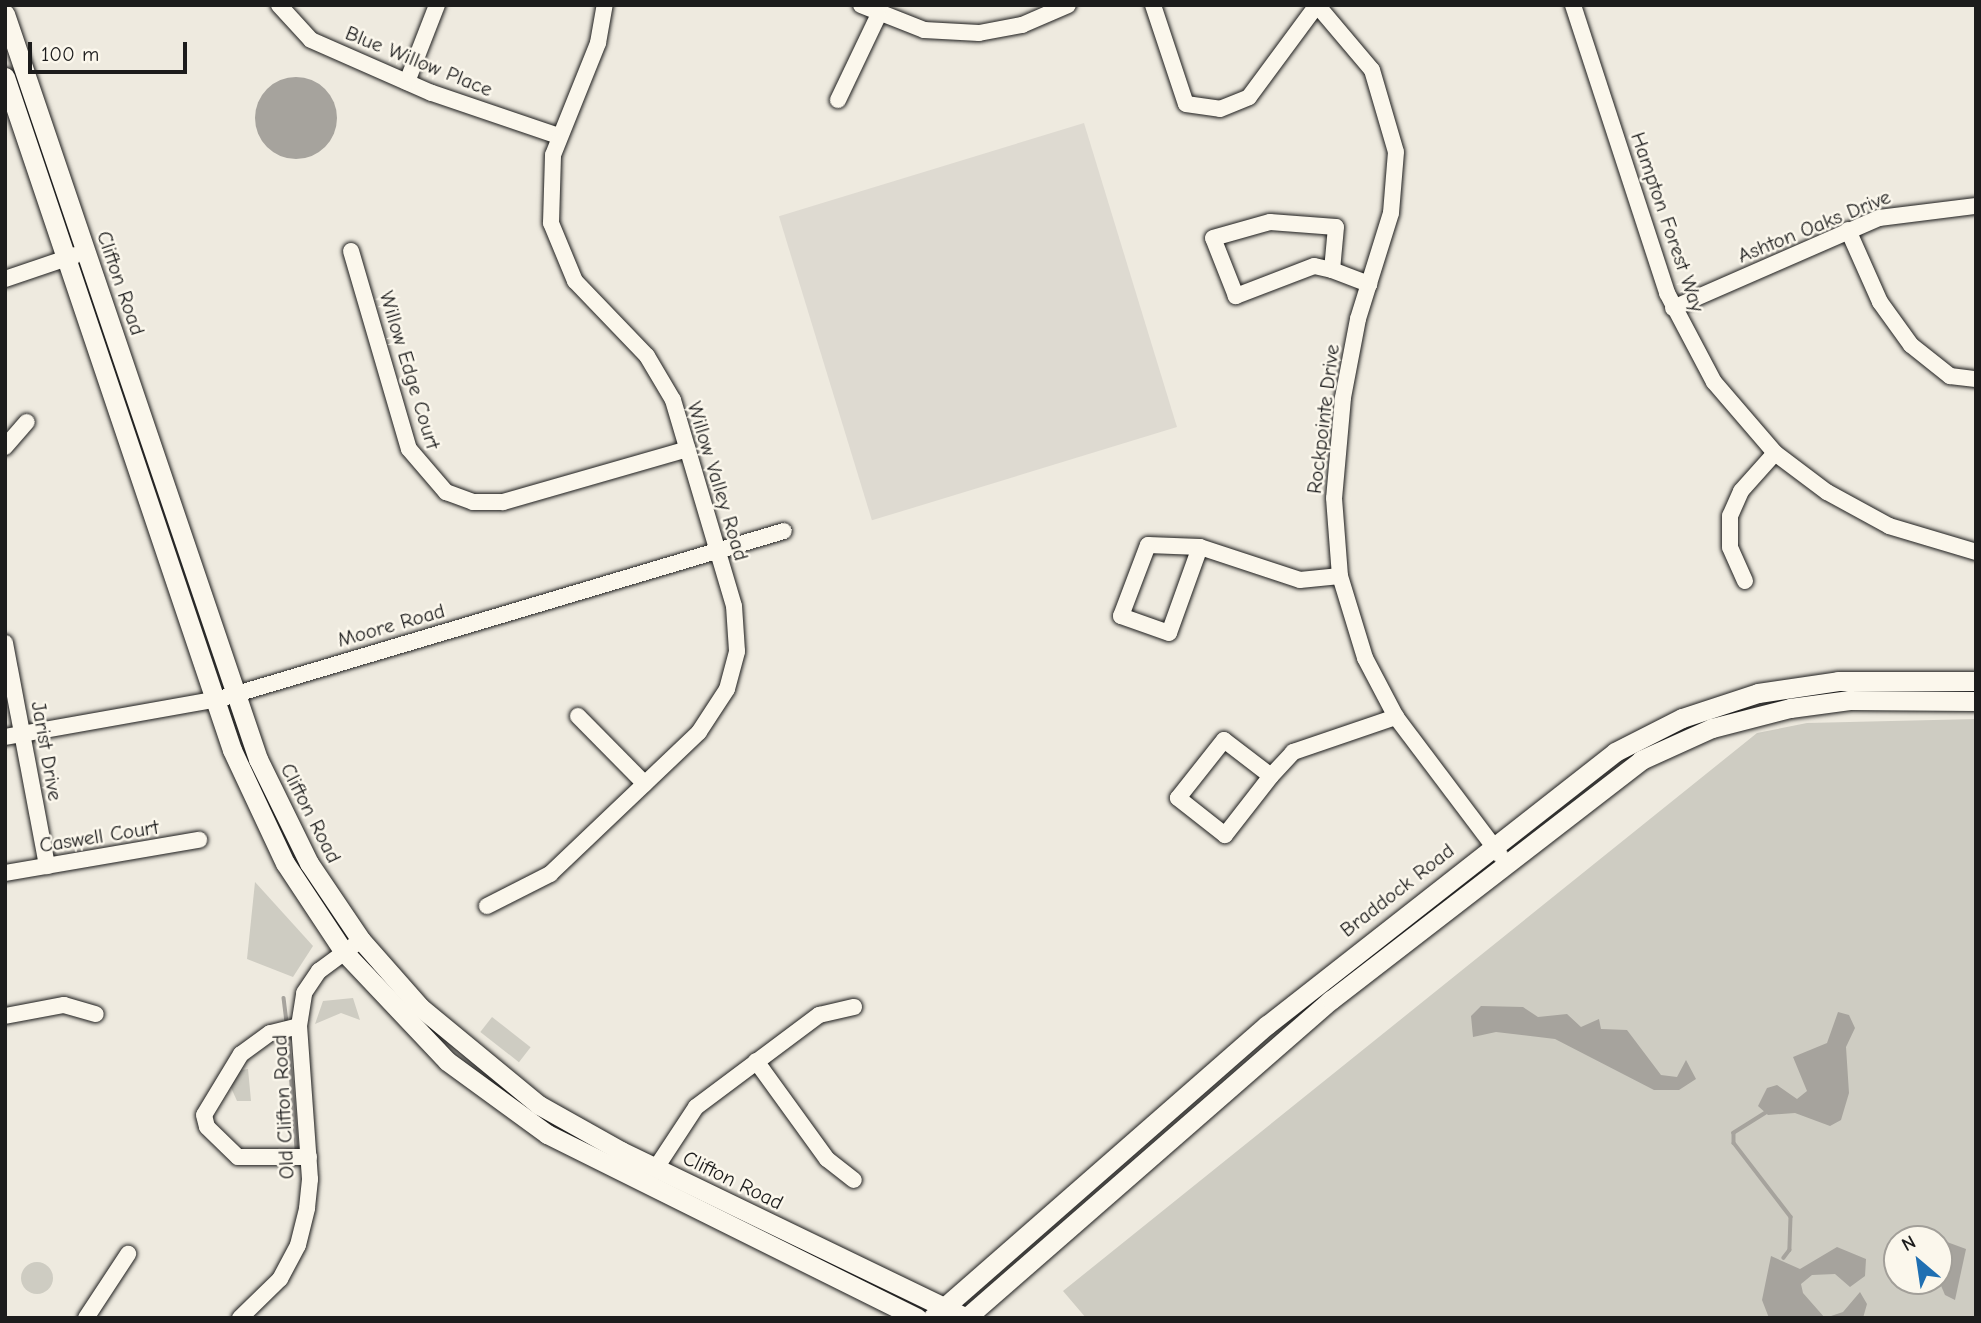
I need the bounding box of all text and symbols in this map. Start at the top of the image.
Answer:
street label: Blue Willow Place [342,20,496,102]
scale bar [32,28,191,72]
text: 100 m [41,42,99,66]
street label: Hampton Forest Way [1625,129,1711,315]
street label: Ashton Oaks Drive [1734,184,1894,268]
street label: Clifton Road [91,228,151,338]
street label: Willow Edge Court [374,288,446,452]
street label: Rockpointe Drive [1301,343,1345,495]
street label: Willow Valley Road [682,398,754,564]
street label: Moore Road [334,598,448,652]
street label: Jarist Drive [26,699,68,803]
street label: Clifton Road [275,759,347,867]
street label: Caswell Court [38,814,160,858]
street label: Braddock Road [1335,838,1459,942]
street label: Old Clifton Road [267,1034,299,1180]
street label: Clifton Road [679,1145,787,1215]
north arrow [1883,1225,1953,1295]
text: N [1898,1231,1920,1256]

